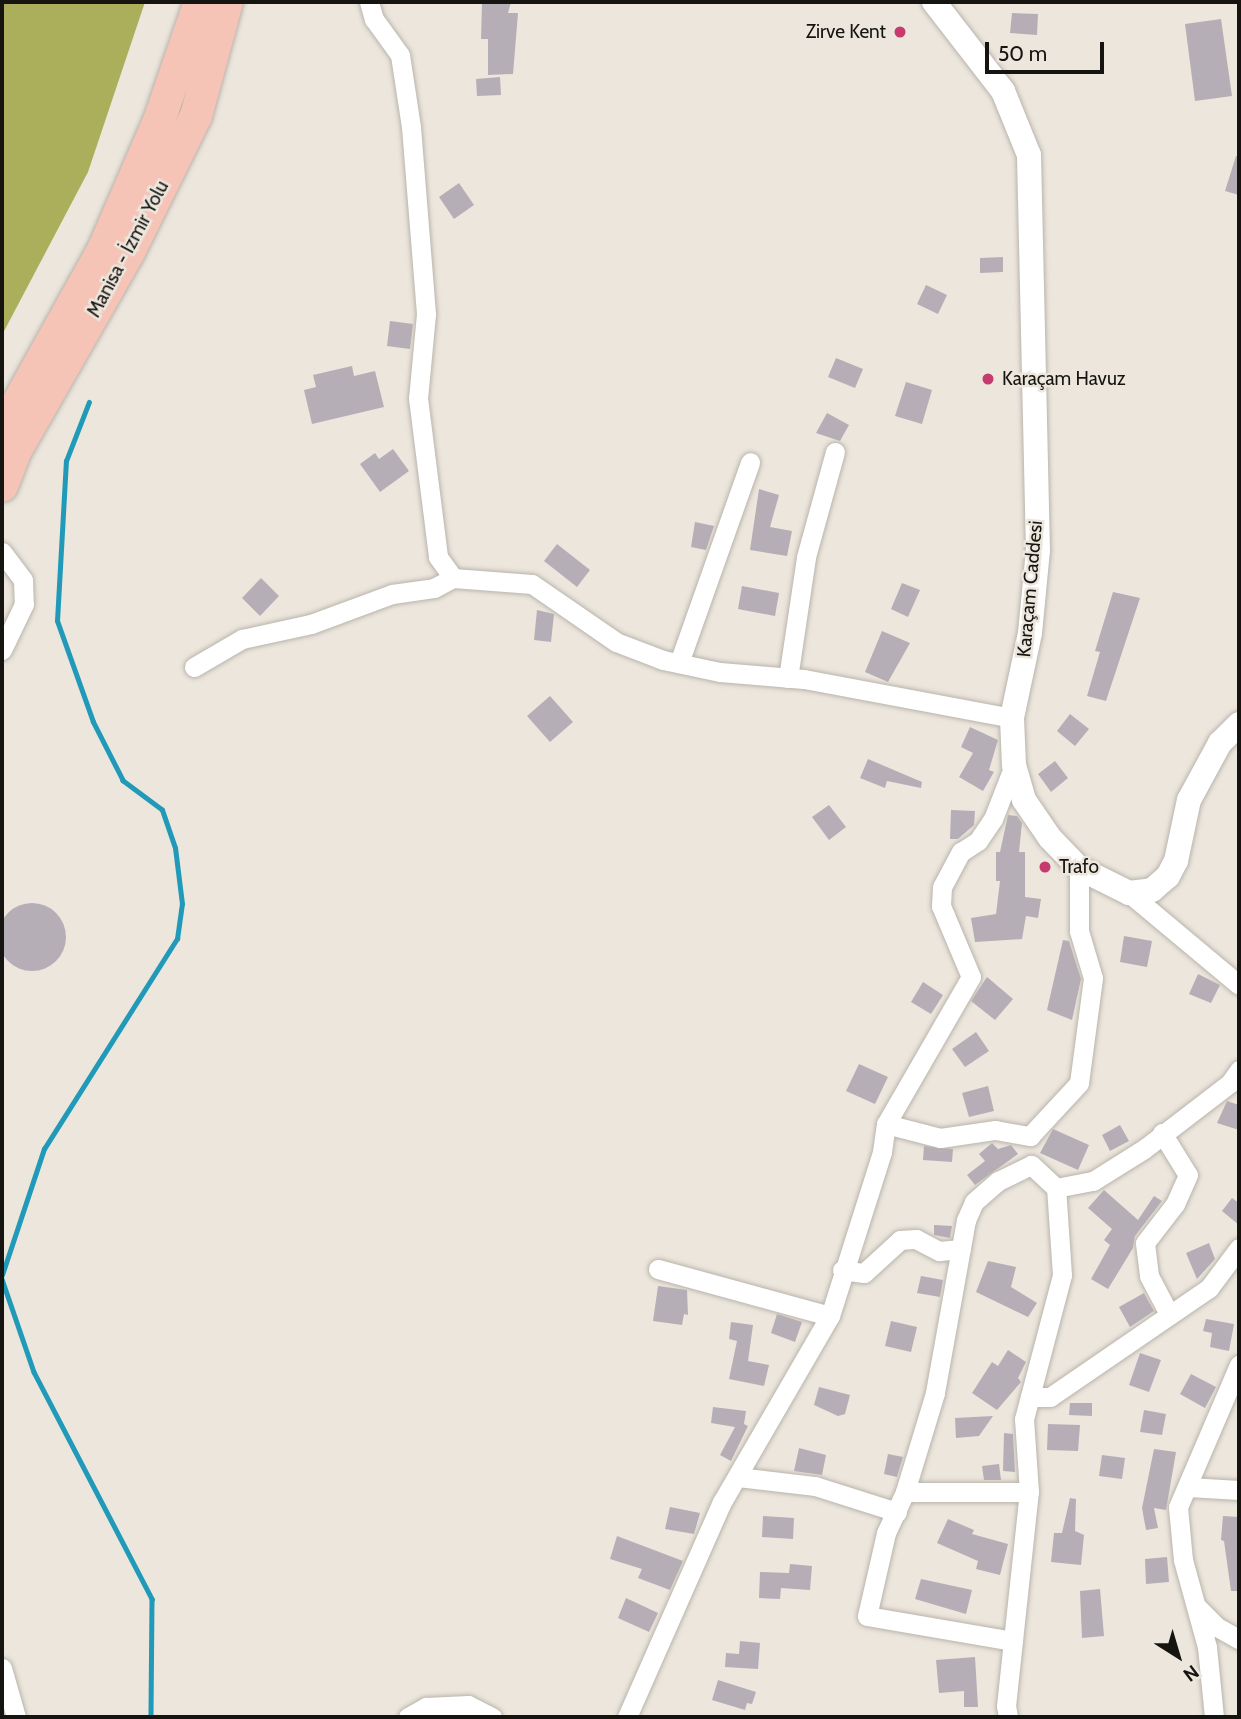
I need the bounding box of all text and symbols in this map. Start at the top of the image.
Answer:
place label: Zirve Kent [806,21,886,43]
marker: Zirve Kent [892,24,908,40]
scale bar [989,28,1108,72]
text: 50 m [998,41,1047,66]
street label: Manisa - İzmir Yolu [82,177,174,321]
place label: Karaçam Havuz [1002,368,1126,390]
marker: Karaçam Havuz [980,371,996,387]
street label: Karaçam Caddesi [1013,520,1047,658]
place label: Trafo [1059,856,1099,878]
marker: Trafo [1037,859,1053,875]
north arrow [1143,1621,1213,1691]
text: N [1179,1660,1203,1686]

